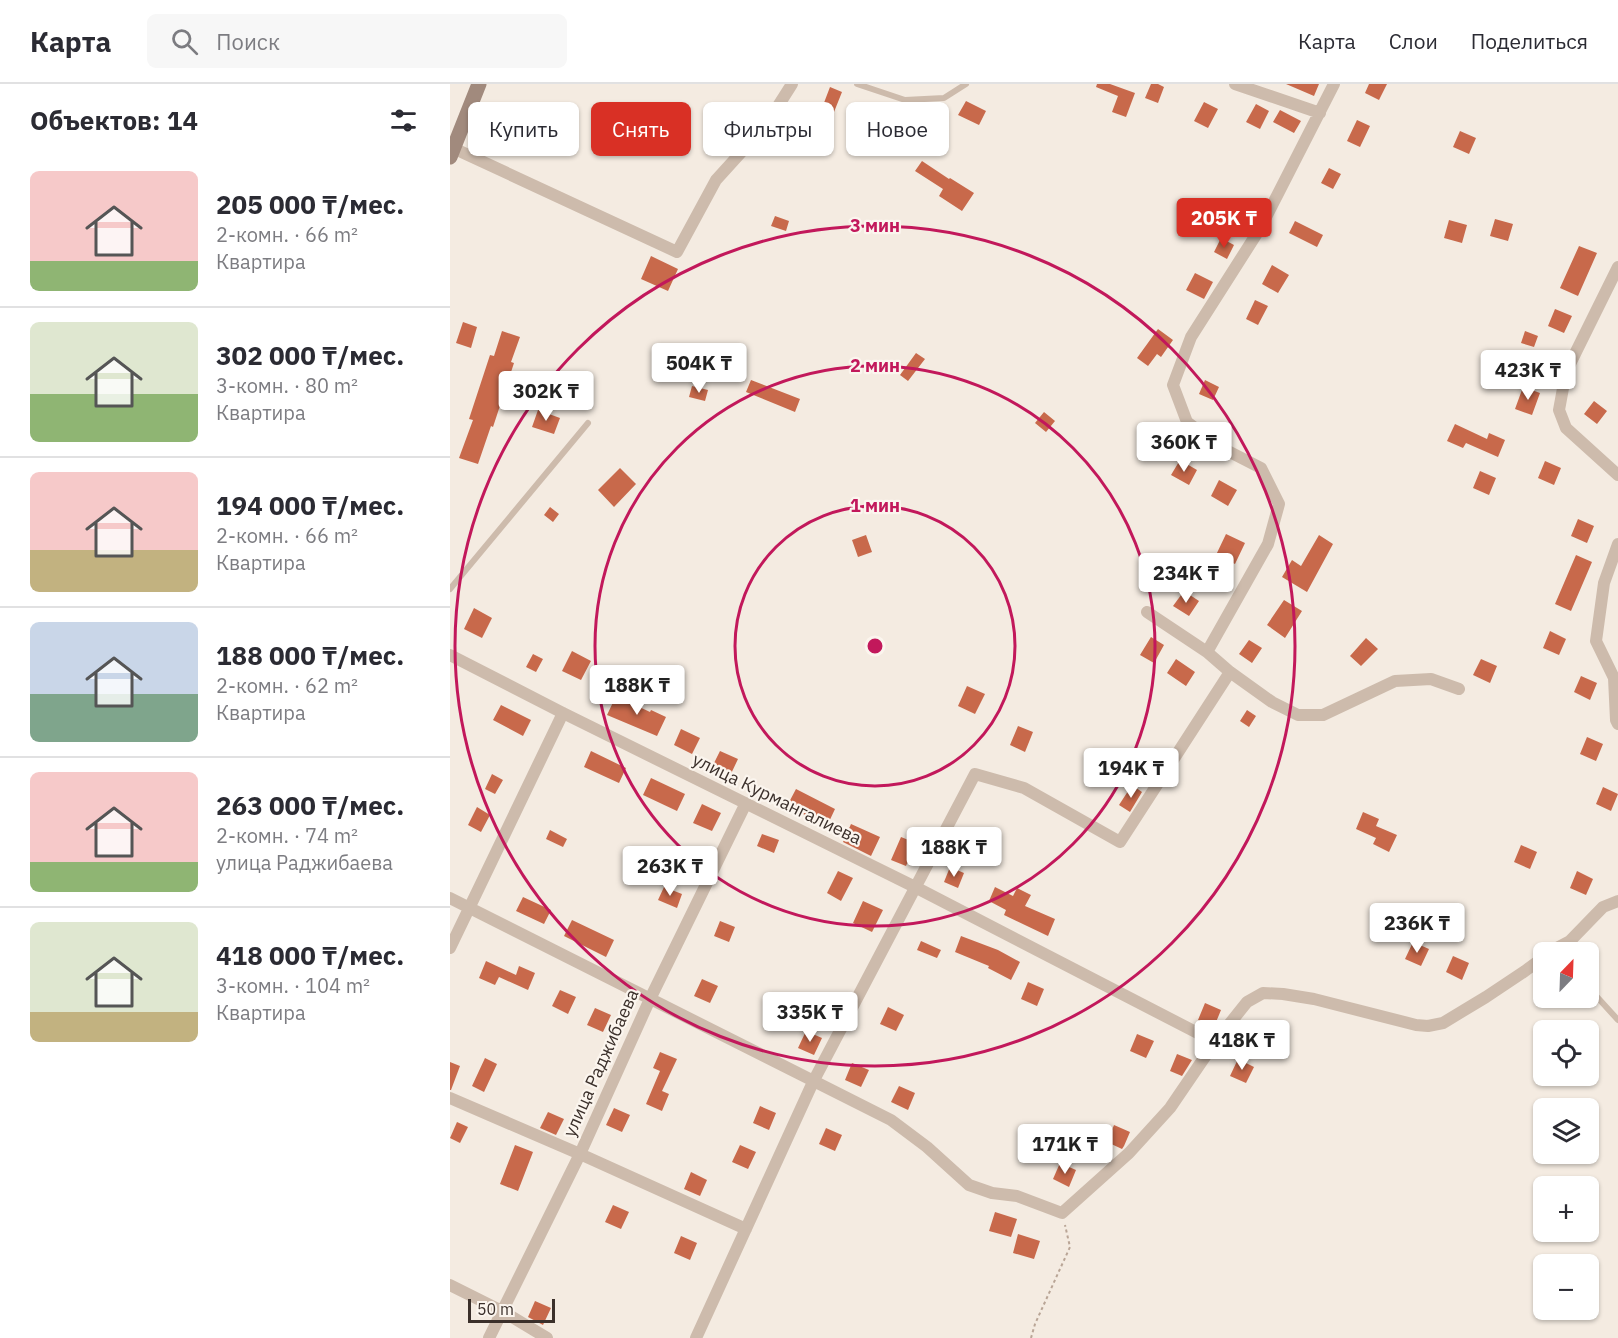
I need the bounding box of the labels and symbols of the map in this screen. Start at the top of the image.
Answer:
pin: 205K ₸ [1175,198,1273,249]
text: 3 мин [850,214,900,237]
pin: 504K ₸ [650,343,748,394]
pin: 423K ₸ [1479,350,1577,401]
text: 2 мин [850,354,900,377]
pin: 302K ₸ [497,371,595,422]
pin: 360K ₸ [1135,422,1233,473]
text: 1 мин [850,494,900,517]
pin: 234K ₸ [1137,553,1235,604]
centre of rings [865,636,885,656]
pin: 188K ₸ [588,665,686,716]
street label: улица Курмангалиева [689,748,866,850]
pin: 194K ₸ [1082,748,1180,799]
pin: 188K ₸ [905,827,1003,878]
pin: 263K ₸ [621,846,719,897]
pin: 236K ₸ [1368,903,1466,954]
north arrow [1533,942,1599,1008]
street label: улица Раджибаева [558,985,644,1140]
pin: 335K ₸ [761,992,859,1043]
pin: 418K ₸ [1193,1020,1291,1071]
pin: 171K ₸ [1016,1124,1114,1175]
scale bar [468,1296,555,1324]

